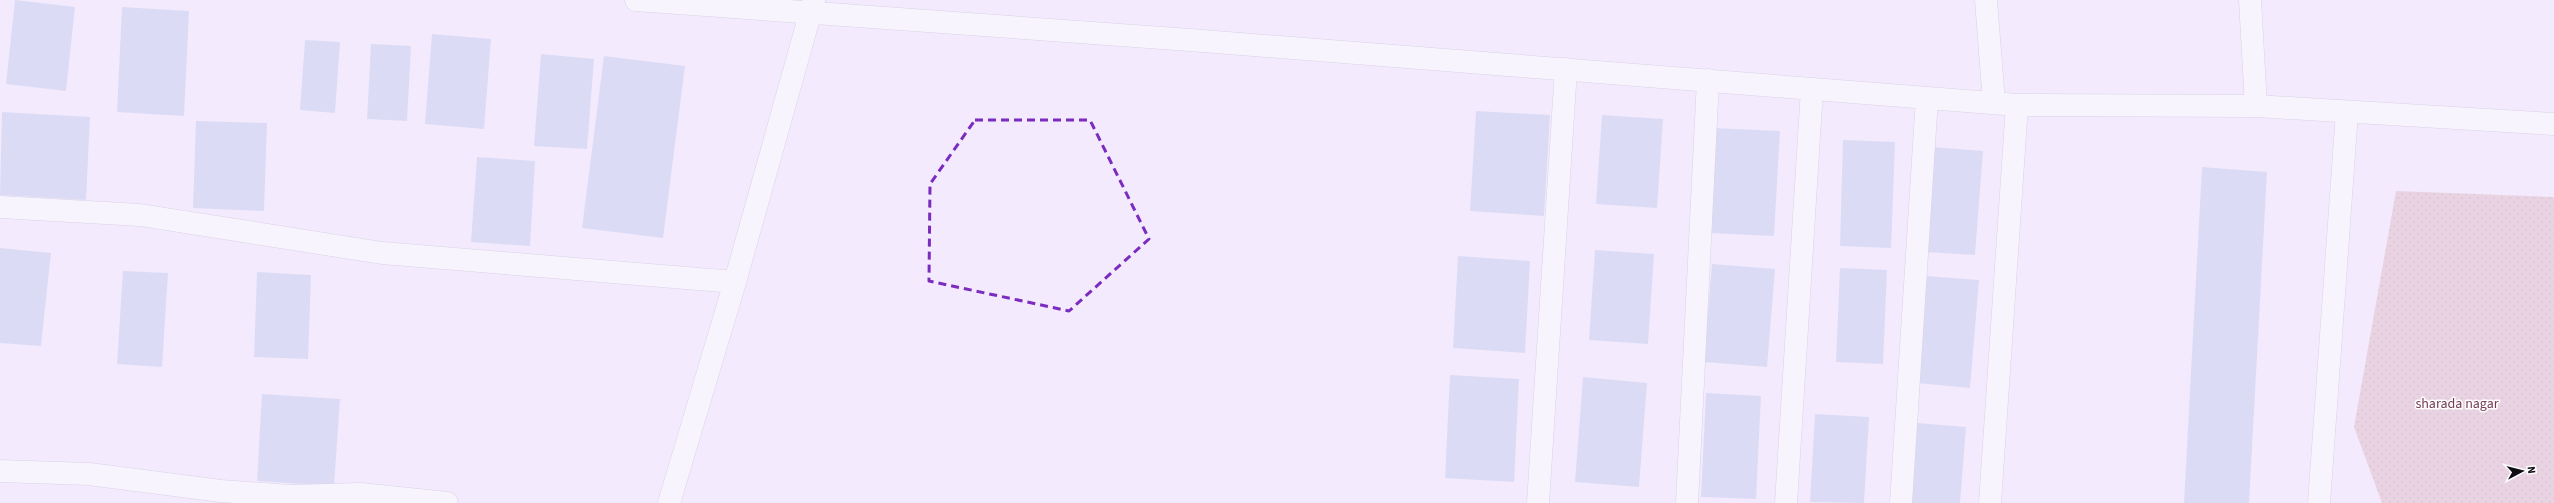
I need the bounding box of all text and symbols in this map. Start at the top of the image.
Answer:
park label: sharada nagar [2415,394,2499,414]
north arrow [2502,451,2542,491]
text: N [2524,465,2539,474]

